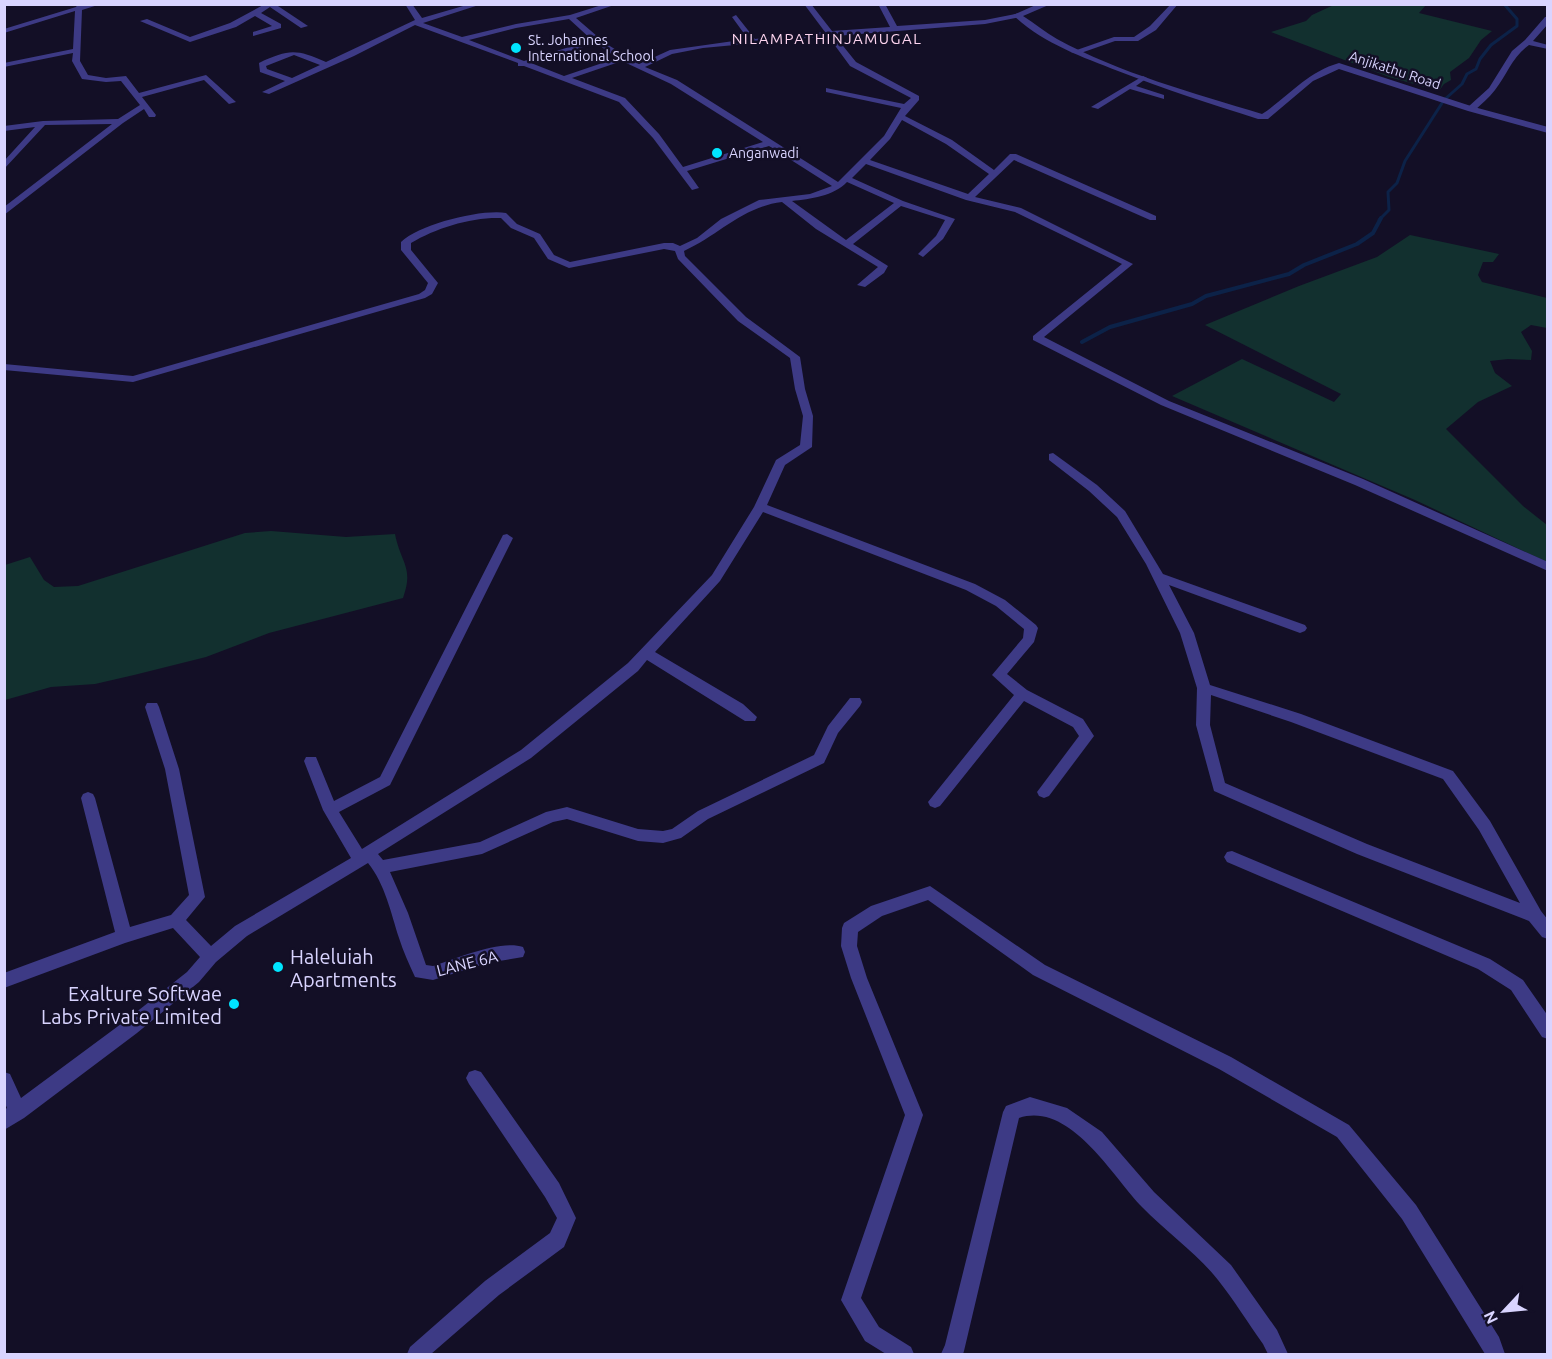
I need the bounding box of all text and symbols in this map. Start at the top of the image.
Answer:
district label: NILAMPATHINJAMUGAL [732,30,922,47]
place label: St. Johannes International School [528,32,655,64]
marker: St. Johannes International School [509,41,523,55]
street label: Anjikathu Road [1347,48,1443,92]
place label: Anganwadi [729,145,799,161]
marker: Anganwadi [710,146,724,160]
place label: Haleluiah Apartments [290,945,397,991]
street label: LANE 6A [435,947,500,979]
marker: Haleluiah Apartments [271,960,285,974]
place label: Exalture Softwae Labs Private Limited [41,982,222,1028]
marker: Exalture Softwae Labs Private Limited [227,997,241,1011]
north arrow [1474,1281,1534,1341]
text: N [1480,1308,1501,1327]

